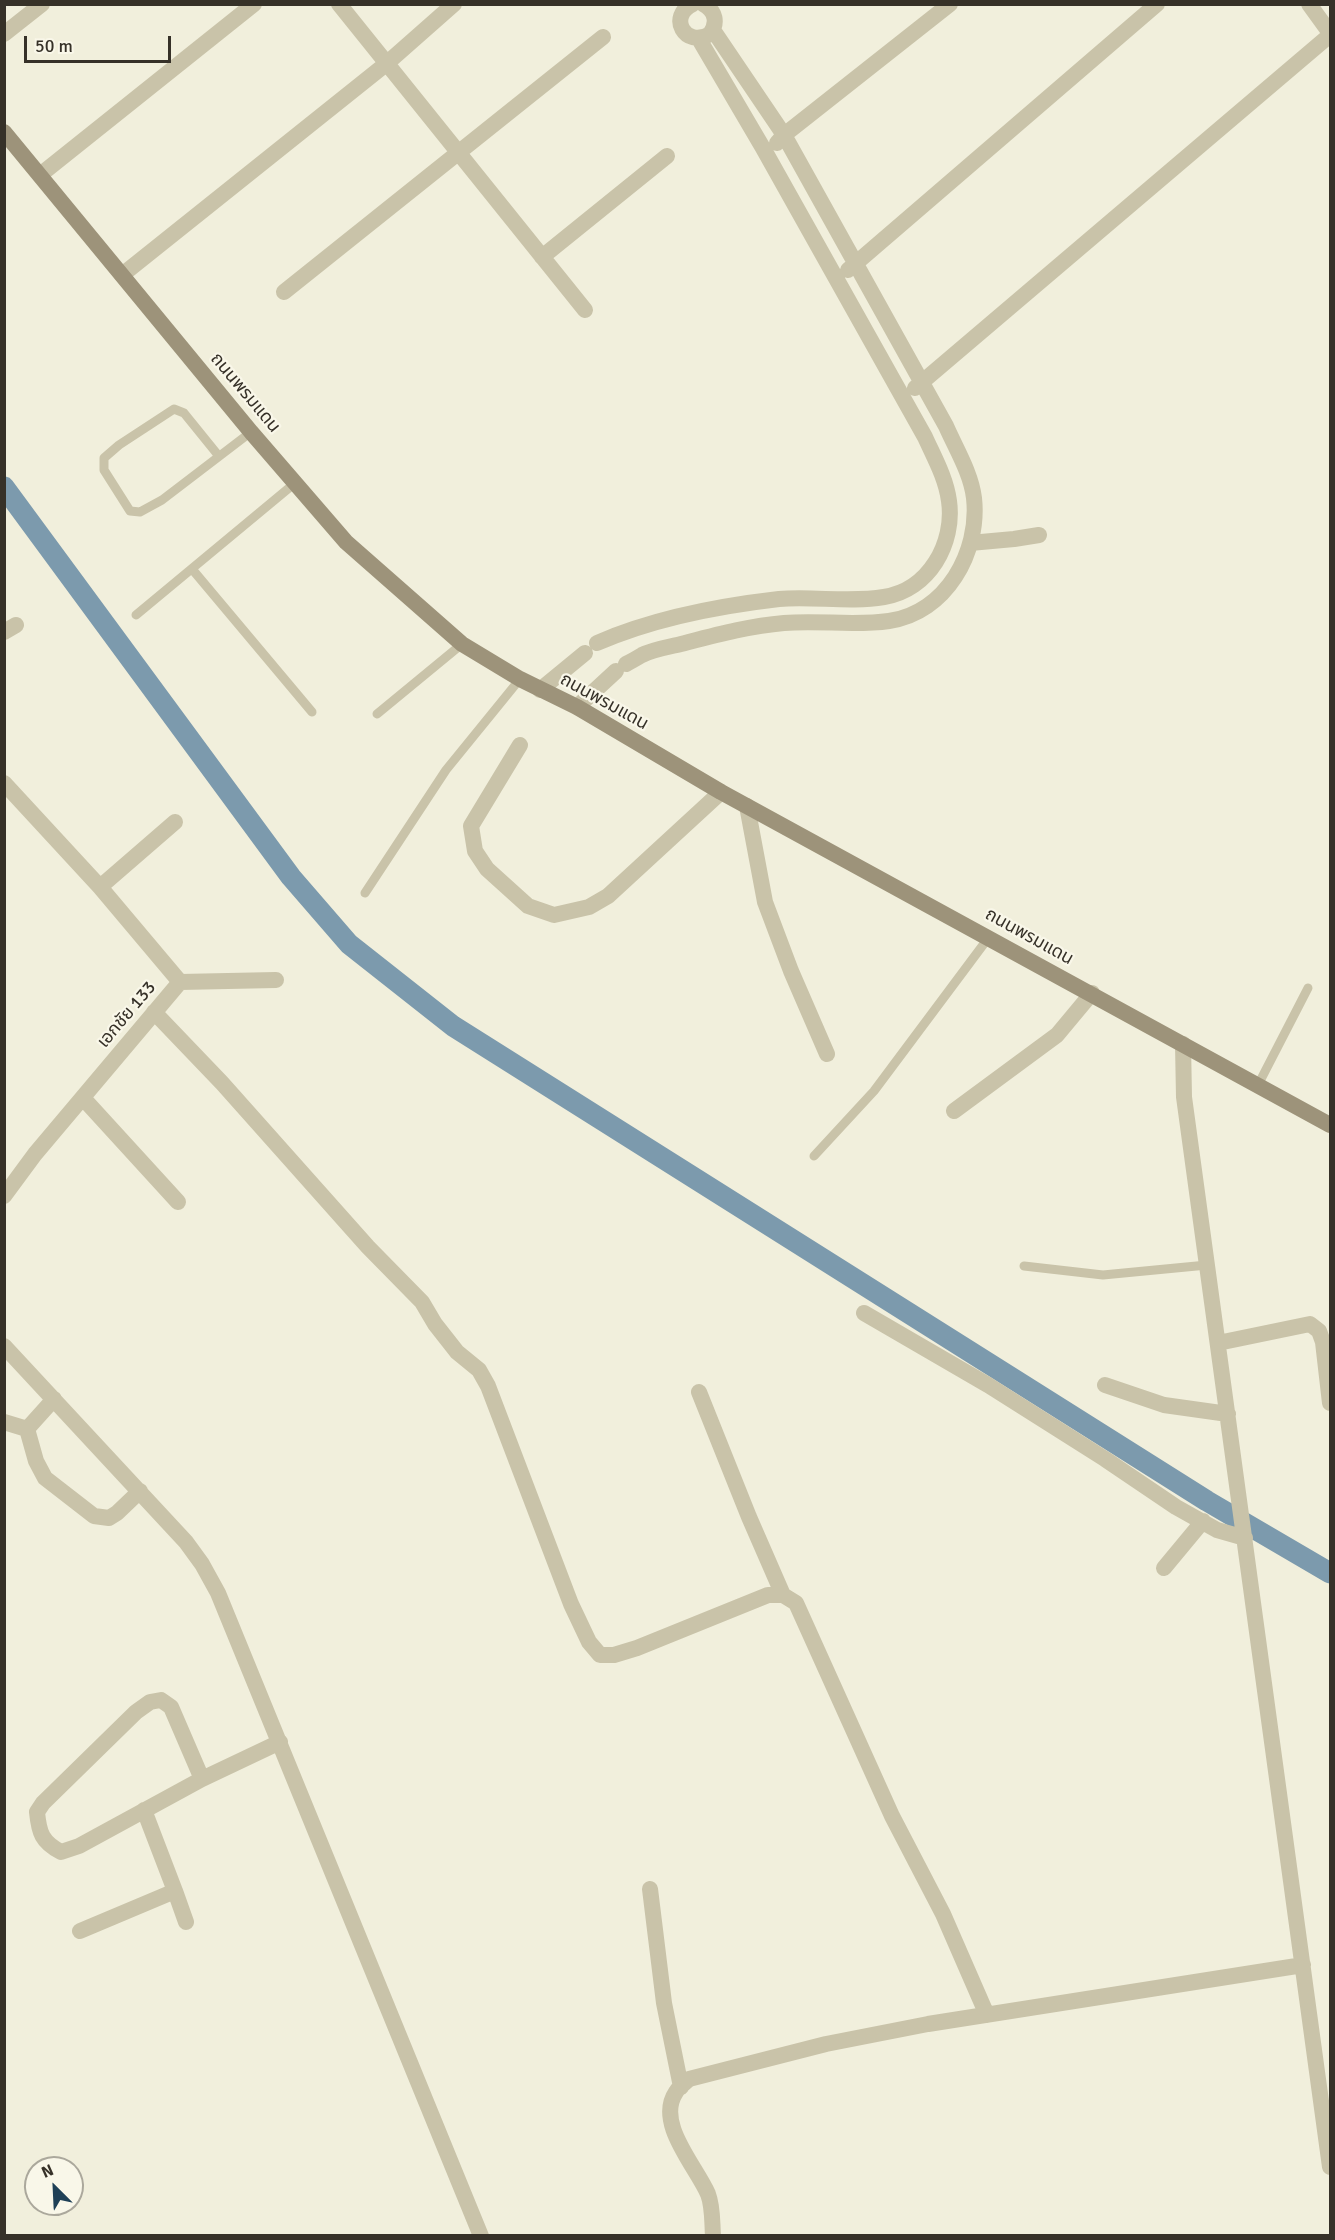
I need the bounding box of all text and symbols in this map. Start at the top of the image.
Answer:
scale bar [27,24,174,62]
text: 50 m [35,35,73,57]
street label: ถนนพรมแดน [205,349,285,437]
street label: ถนนพรมแดน [556,669,652,735]
street label: ถนนพรมแดน [981,904,1077,970]
street label: เอกชัย 133 [93,977,161,1053]
north arrow [24,2156,84,2216]
text: N [38,2160,57,2183]

